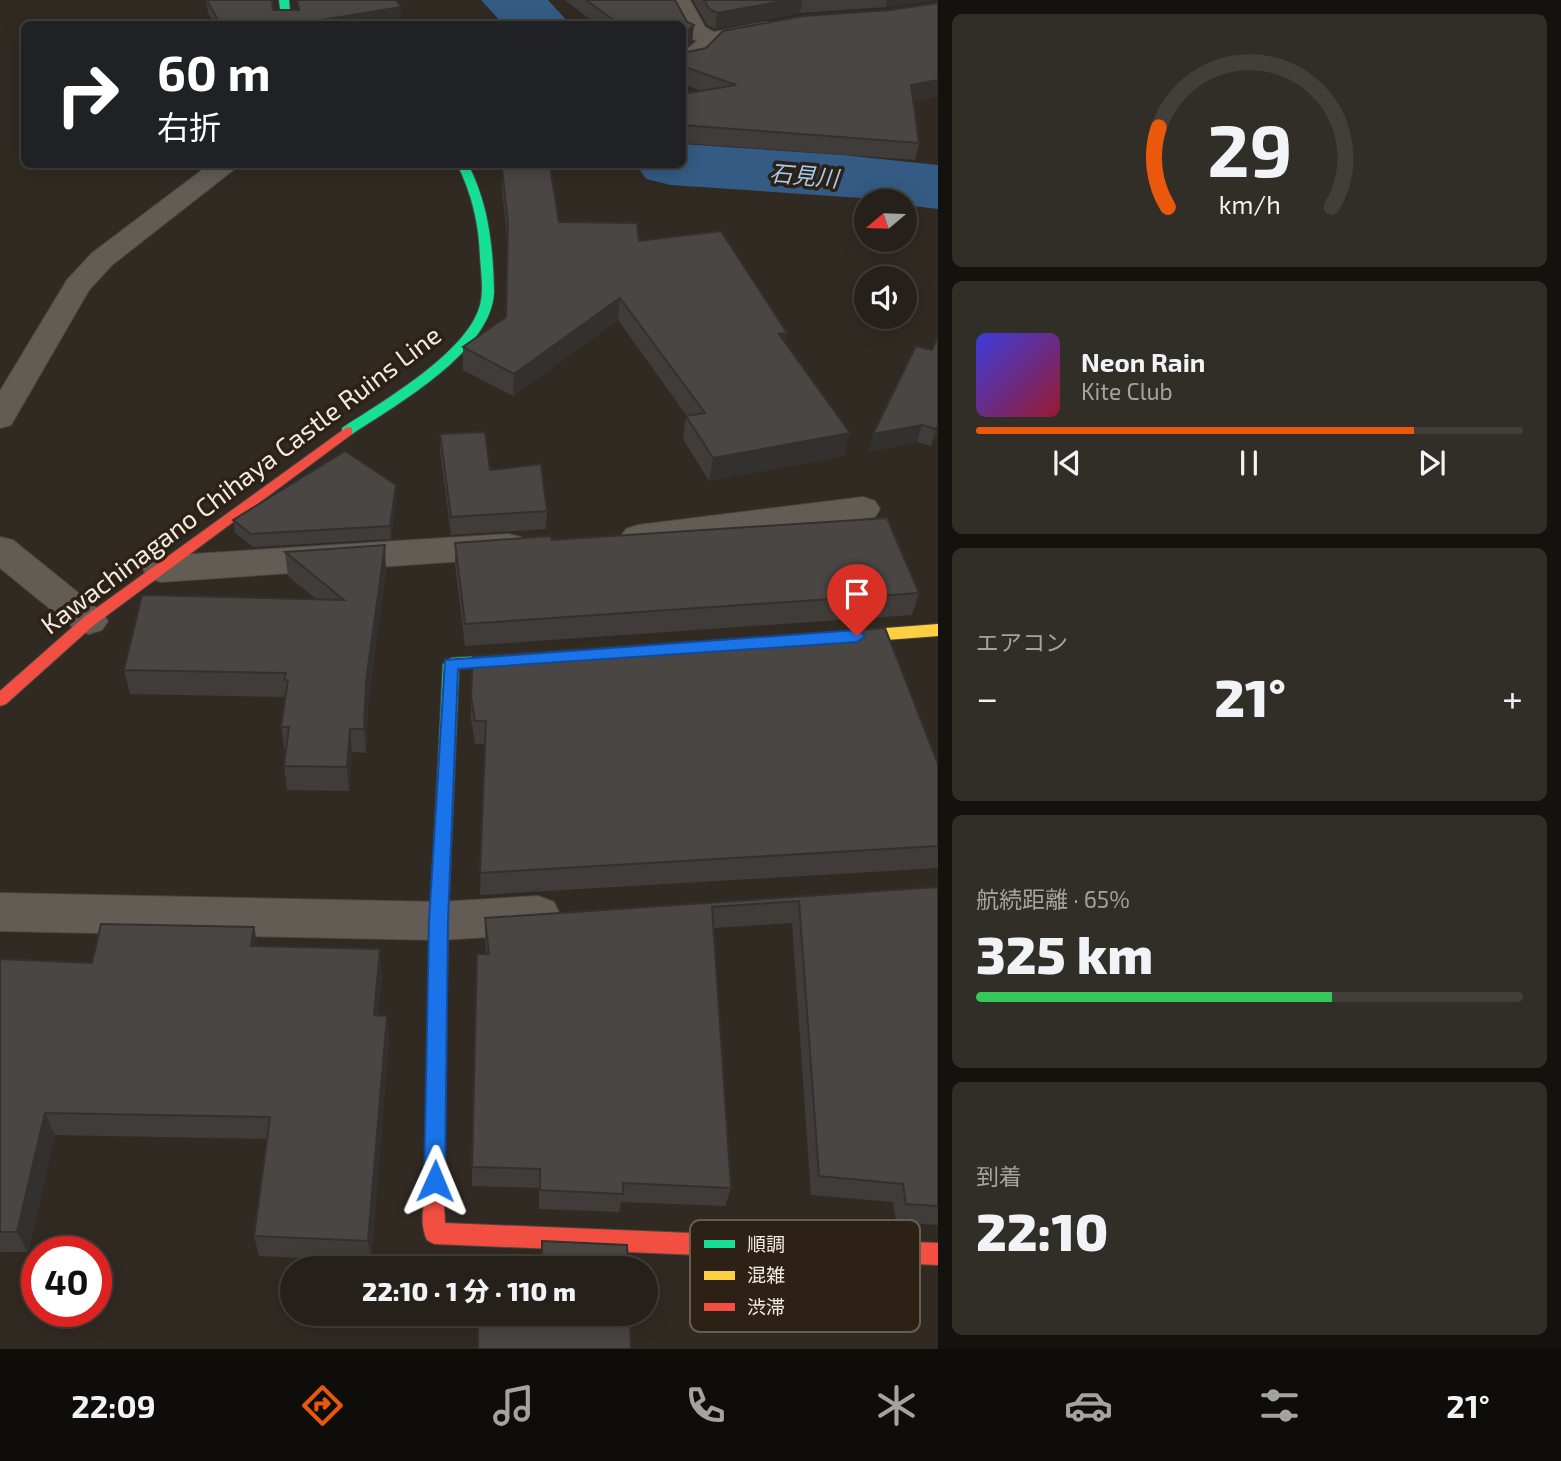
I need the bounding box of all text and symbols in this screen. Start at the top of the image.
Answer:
text: 60 m [157,42,271,101]
icon: right [42,49,133,140]
text: 29 [1207,104,1292,192]
text: 右折 [157,107,221,145]
water label: 石見川 [768,158,843,192]
text: km/h [1218,188,1281,218]
north arrow [854,189,917,252]
map controls [854,189,917,329]
button: sound [854,266,917,329]
street label: Kawachinagano Chihaya Castle Ruins Line [34,318,446,639]
text: Neon Rain [1081,346,1205,377]
text: Kite Club [1081,377,1173,405]
icon: previous [1048,444,1086,482]
icon: pause [1230,444,1268,482]
icon: next [1413,444,1451,482]
pin [827,564,887,636]
icon: arrive [838,575,876,613]
text: エアコン [976,628,1068,656]
text: 21° [1214,665,1286,727]
text: − [976,674,998,720]
text: + [1502,674,1523,720]
text: 航続距離 · 65% [976,885,1130,913]
text: 325 km [976,922,1153,984]
position arrow [398,1144,472,1218]
text: 到着 [976,1162,1022,1190]
text: 22:10 [976,1199,1108,1261]
legend [690,1220,920,1332]
text: 順調 [747,1232,785,1255]
speed limit sign: 40 [21,1236,112,1327]
text: 混雑 [747,1263,785,1286]
text: 22:10 · 1 分 · 110 m [362,1275,576,1306]
text: 渋滞 [747,1295,785,1318]
icon: directions [298,1381,347,1430]
icon: music [489,1381,538,1430]
icon: phone [681,1381,730,1430]
icon: climate [872,1381,921,1430]
icon: car [1064,1381,1113,1430]
icon: filters [1255,1381,1304,1430]
text: 22:09 [71,1386,156,1424]
text: 21° [1446,1386,1490,1424]

